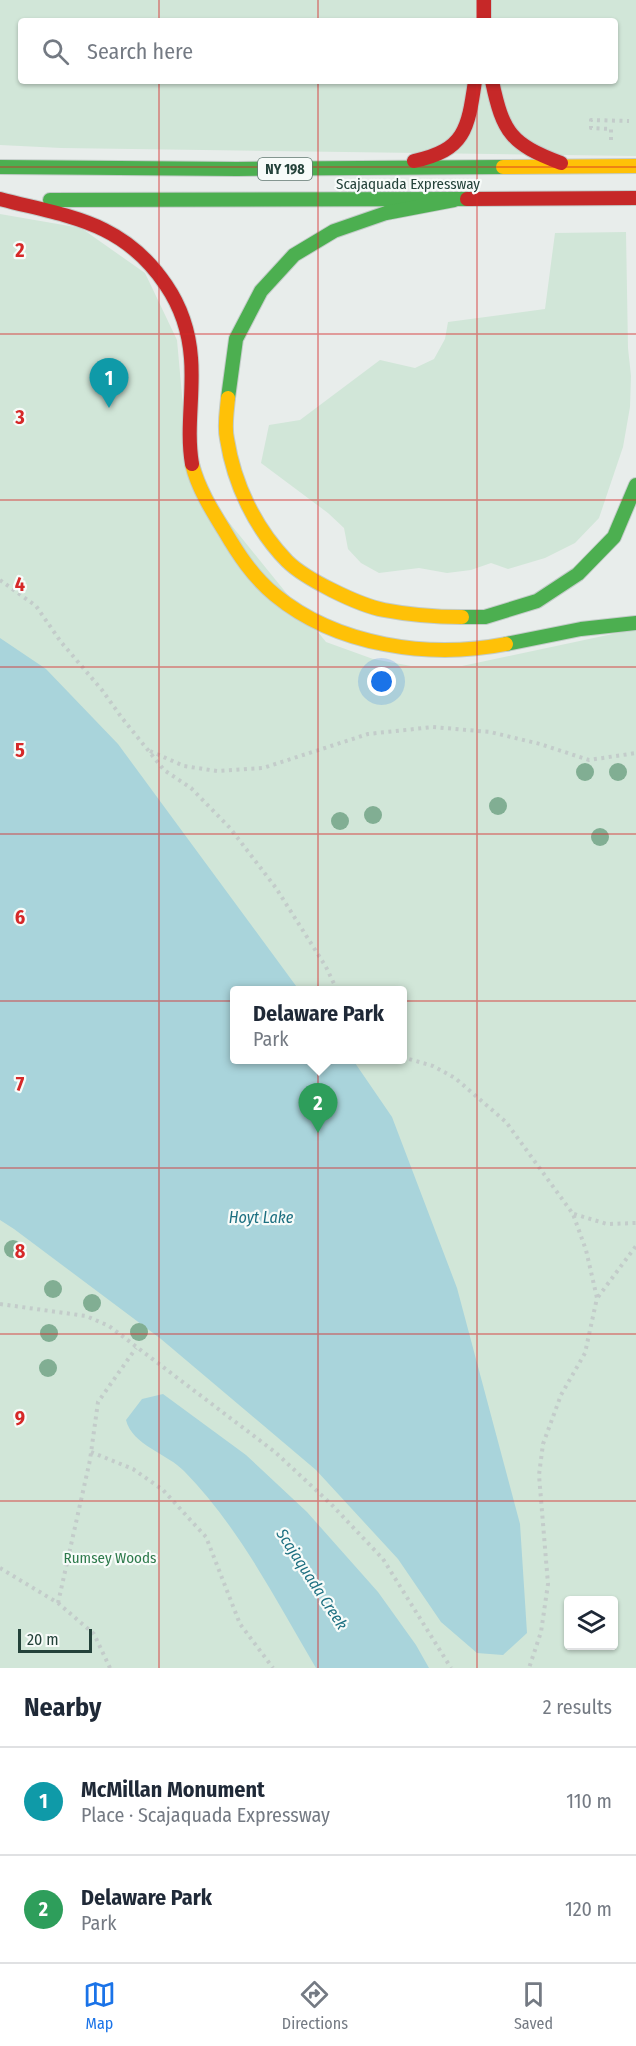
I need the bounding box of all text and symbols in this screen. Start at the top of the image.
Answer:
search box [18,18,618,84]
icon: search [39,35,72,68]
text: Search here [87,38,193,65]
road number: NY 198 [258,158,312,180]
street label: Scajaquada Expressway [336,175,480,193]
text: 2 [14,238,25,262]
pin: 1 [90,358,128,408]
text: 3 [14,405,25,429]
text: 4 [15,572,25,596]
your location [367,667,396,696]
text: 5 [15,738,25,762]
text: 6 [15,905,25,929]
popup [230,986,407,1064]
text: Delaware Park [253,1000,384,1027]
text: Park [253,1027,289,1051]
text: 7 [16,1072,25,1096]
pin: 2 [298,1084,338,1133]
water label: Hoyt Lake [229,1208,294,1227]
text: 8 [15,1239,26,1263]
text: 9 [15,1406,25,1430]
water label: Scajaquada Creek [272,1524,352,1633]
park label: Rumsey Woods [64,1549,156,1567]
map controls [564,1596,618,1650]
button: layers [564,1596,618,1650]
scale bar [18,1626,92,1654]
text: 20 m [27,1630,58,1649]
text: Nearby [24,1692,101,1723]
text: 2 results [543,1695,612,1719]
text: McMillan Monument [81,1776,265,1803]
text: 1 [39,1789,48,1813]
text: 110 m [566,1789,612,1813]
text: Place · Scajaquada Expressway [81,1803,330,1827]
text: Delaware Park [81,1884,212,1911]
text: 2 [39,1897,48,1921]
text: 120 m [565,1897,612,1921]
text: Park [81,1911,117,1935]
tab: Map [83,1978,116,2033]
tab: Directions [282,1978,348,2033]
tab: Saved [514,1978,553,2033]

